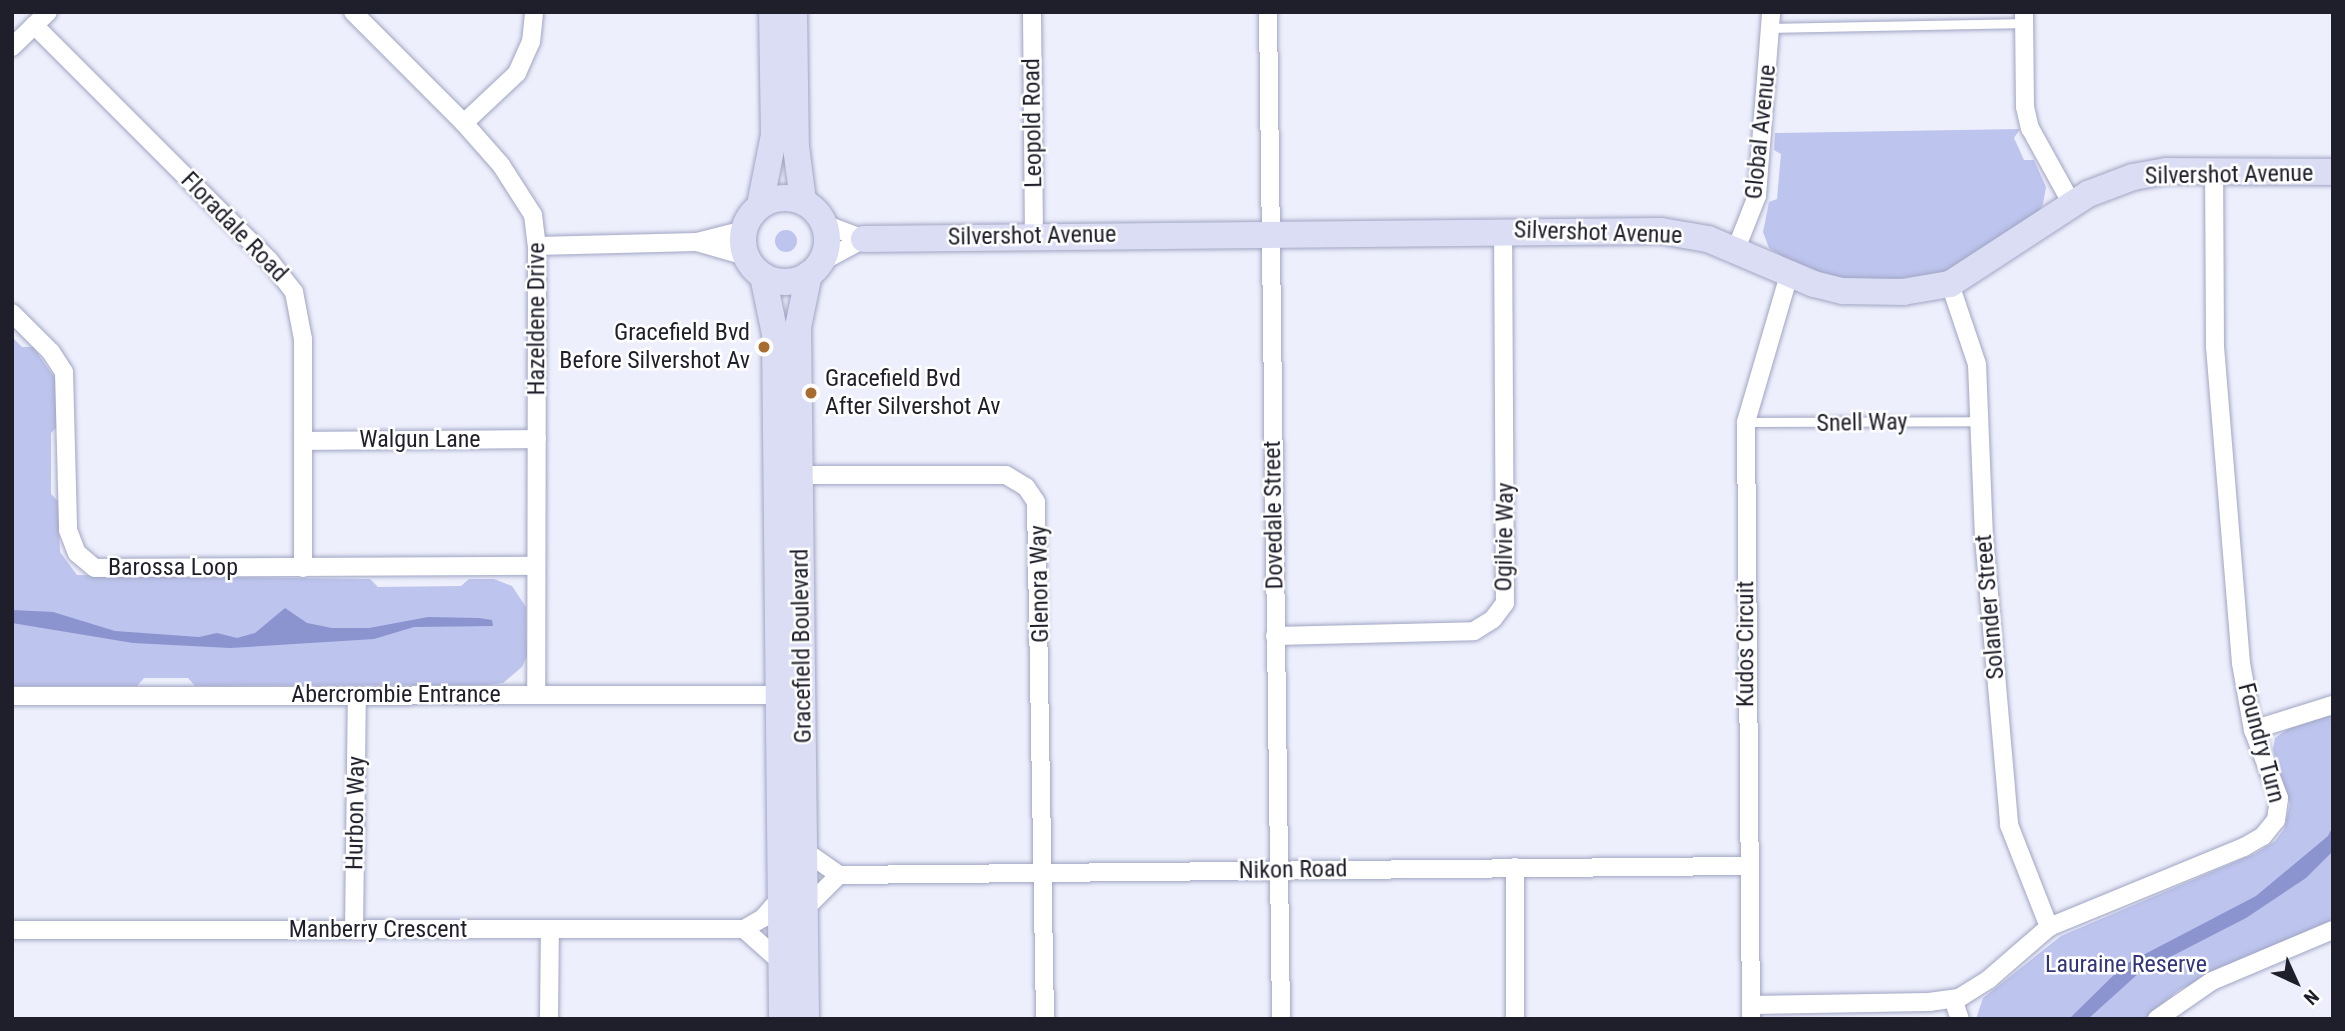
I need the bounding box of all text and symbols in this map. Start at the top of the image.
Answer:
street label: Leopold Road [1017,58,1049,188]
street label: Global Avenue [1740,63,1782,201]
street label: Silvershot Avenue [2145,159,2313,191]
street label: Floradale Road [175,166,293,288]
street label: Silvershot Avenue [1513,216,1683,250]
street label: Silvershot Avenue [948,220,1116,252]
street label: Hazeldene Drive [523,243,551,395]
place label: Gracefield Bvd Before Silvershot Av [559,319,750,375]
marker: Gracefield Bvd Before Silvershot Av [756,339,772,355]
place label: Gracefield Bvd After Silvershot Av [825,365,1000,421]
marker: Gracefield Bvd After Silvershot Av [803,385,819,401]
street label: Snell Way [1816,408,1908,438]
street label: Walgun Lane [359,426,481,454]
street label: Dovedale Street [1258,440,1290,590]
street label: Ogilvie Way [1490,482,1520,592]
street label: Glenora Way [1025,525,1055,643]
street label: Solander Street [1969,533,2011,681]
street label: Gracefield Boulevard [786,548,818,744]
street label: Barossa Loop [108,554,238,582]
street label: Kudos Circuit [1732,581,1760,707]
street label: Foundry Turn [2231,680,2291,806]
street label: Abercrombie Entrance [291,681,501,709]
street label: Hurbon Way [341,756,371,870]
street label: Nikon Road [1238,855,1348,885]
street label: Manberry Crescent [289,916,467,944]
north arrow [2261,947,2331,1017]
park label: Lauraine Reserve [2045,951,2207,979]
text: N [2299,985,2323,1009]

